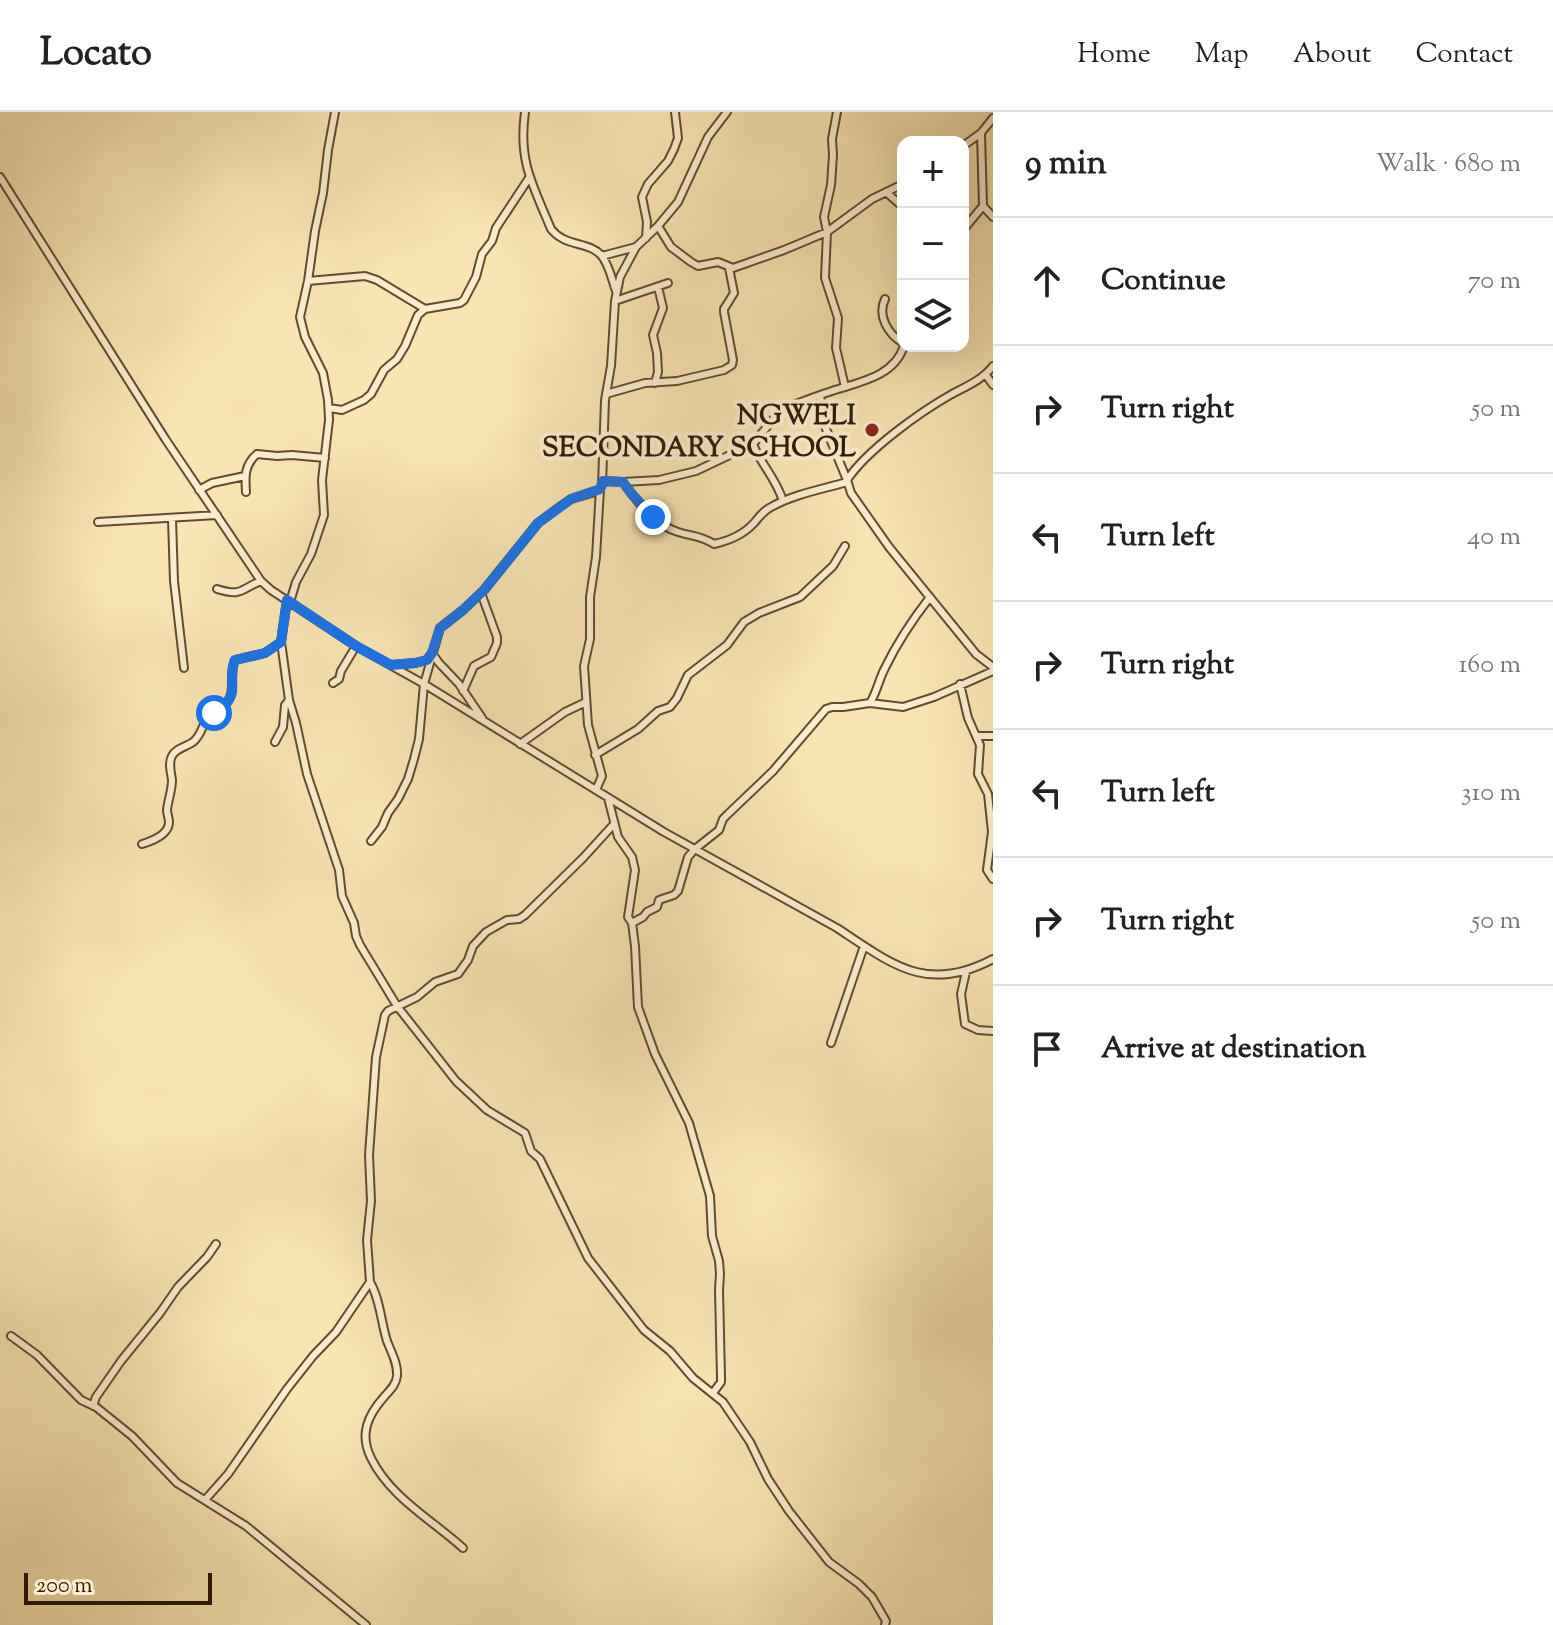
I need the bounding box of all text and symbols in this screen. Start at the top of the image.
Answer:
text: Locato [40,28,152,82]
text: Home [1077,35,1151,75]
text: Map [1195,35,1249,75]
text: About [1293,35,1371,75]
text: Contact [1415,35,1513,75]
map controls [897,136,969,352]
button: + [897,136,969,208]
text: 9 min [1025,140,1107,189]
text: Walk · 680 m [1376,146,1521,183]
button: − [897,208,969,280]
icon: ahead [1025,259,1069,303]
text: Continue [1101,260,1226,303]
text: 70 m [1468,263,1521,300]
button: layers [897,280,969,352]
icon: right [1025,387,1069,431]
text: Turn right [1101,388,1234,431]
text: 50 m [1471,391,1521,428]
place label: NGWELI SECONDARY SCHOOL [542,397,857,469]
marker: NGWELI SECONDARY SCHOOL [863,421,881,439]
route end [635,499,671,535]
icon: left [1025,515,1069,559]
text: Turn left [1101,516,1215,559]
text: 40 m [1467,519,1521,556]
icon: right [1025,643,1069,687]
text: Turn right [1101,644,1234,687]
text: 160 m [1458,647,1521,684]
route start [196,695,232,731]
icon: left [1025,771,1069,815]
text: Turn left [1101,772,1215,815]
text: 310 m [1461,775,1521,812]
icon: right [1025,899,1069,943]
text: Turn right [1101,900,1234,943]
text: 50 m [1471,903,1521,940]
icon: arrive [1025,1027,1069,1071]
text: Arrive at destination [1101,1028,1366,1071]
scale bar [24,1569,212,1605]
text: 200 m [36,1571,92,1603]

